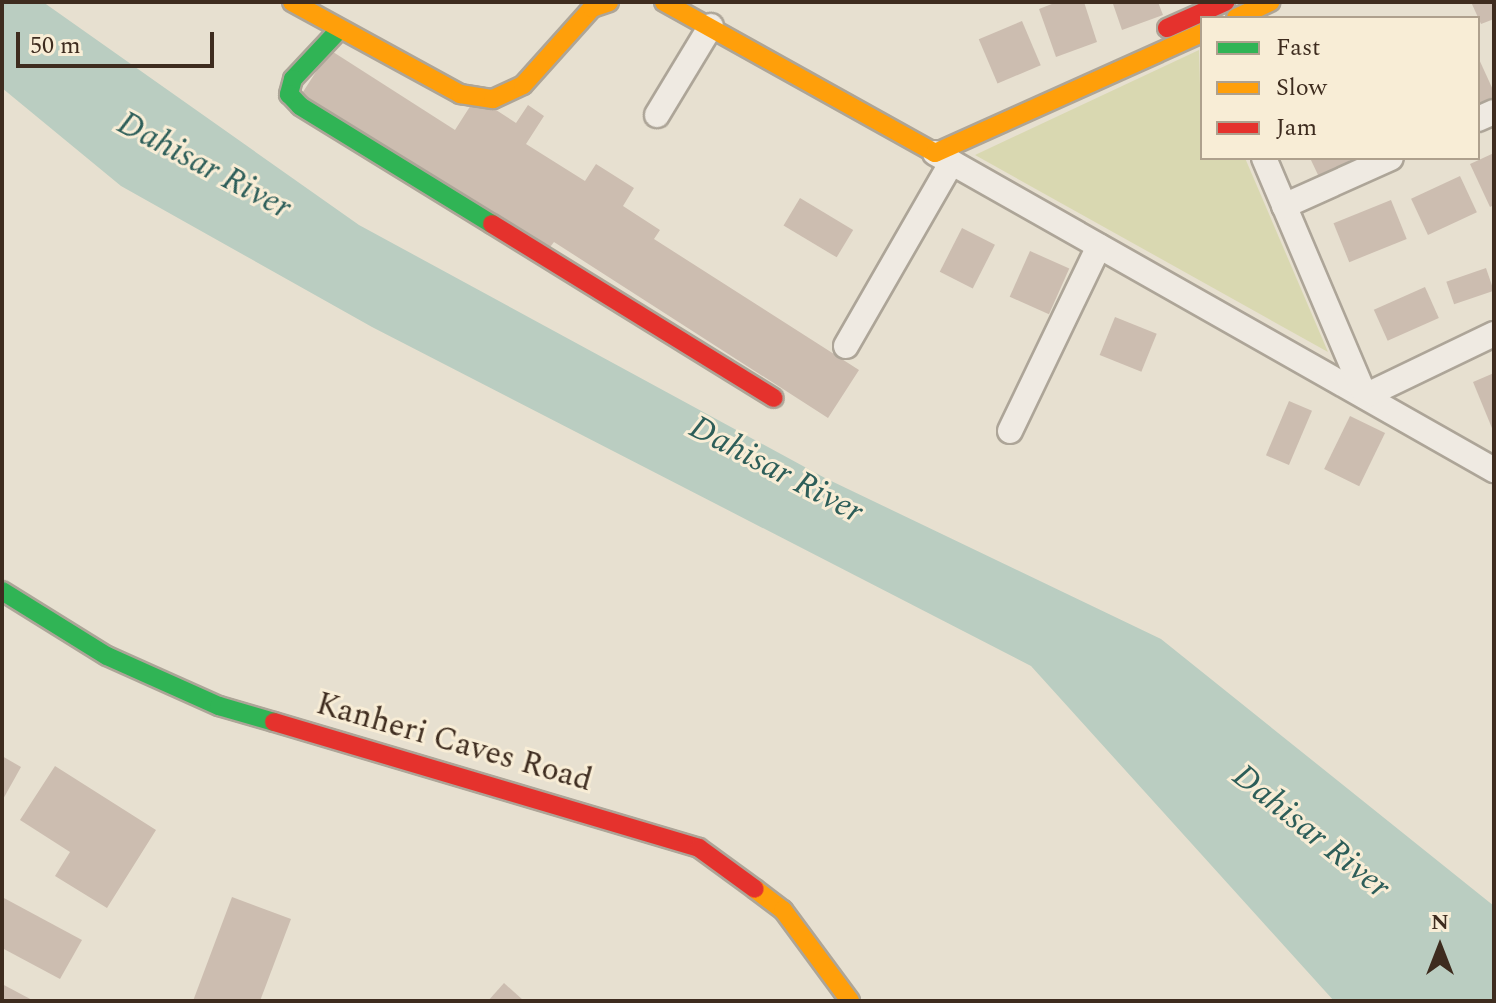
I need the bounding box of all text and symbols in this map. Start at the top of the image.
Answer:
scale bar [20,16,218,66]
legend [1200,16,1480,160]
text: 50 m [30,28,81,64]
text: Fast [1276,30,1321,66]
text: Slow [1276,70,1327,106]
water label: Dahisar River [110,103,298,229]
text: Jam [1276,110,1317,146]
water label: Dahisar River [682,407,870,533]
street label: Kanheri Caves Road [312,685,596,801]
water label: Dahisar River [1224,756,1398,908]
text: N [1431,906,1449,939]
north arrow [1400,907,1480,987]

